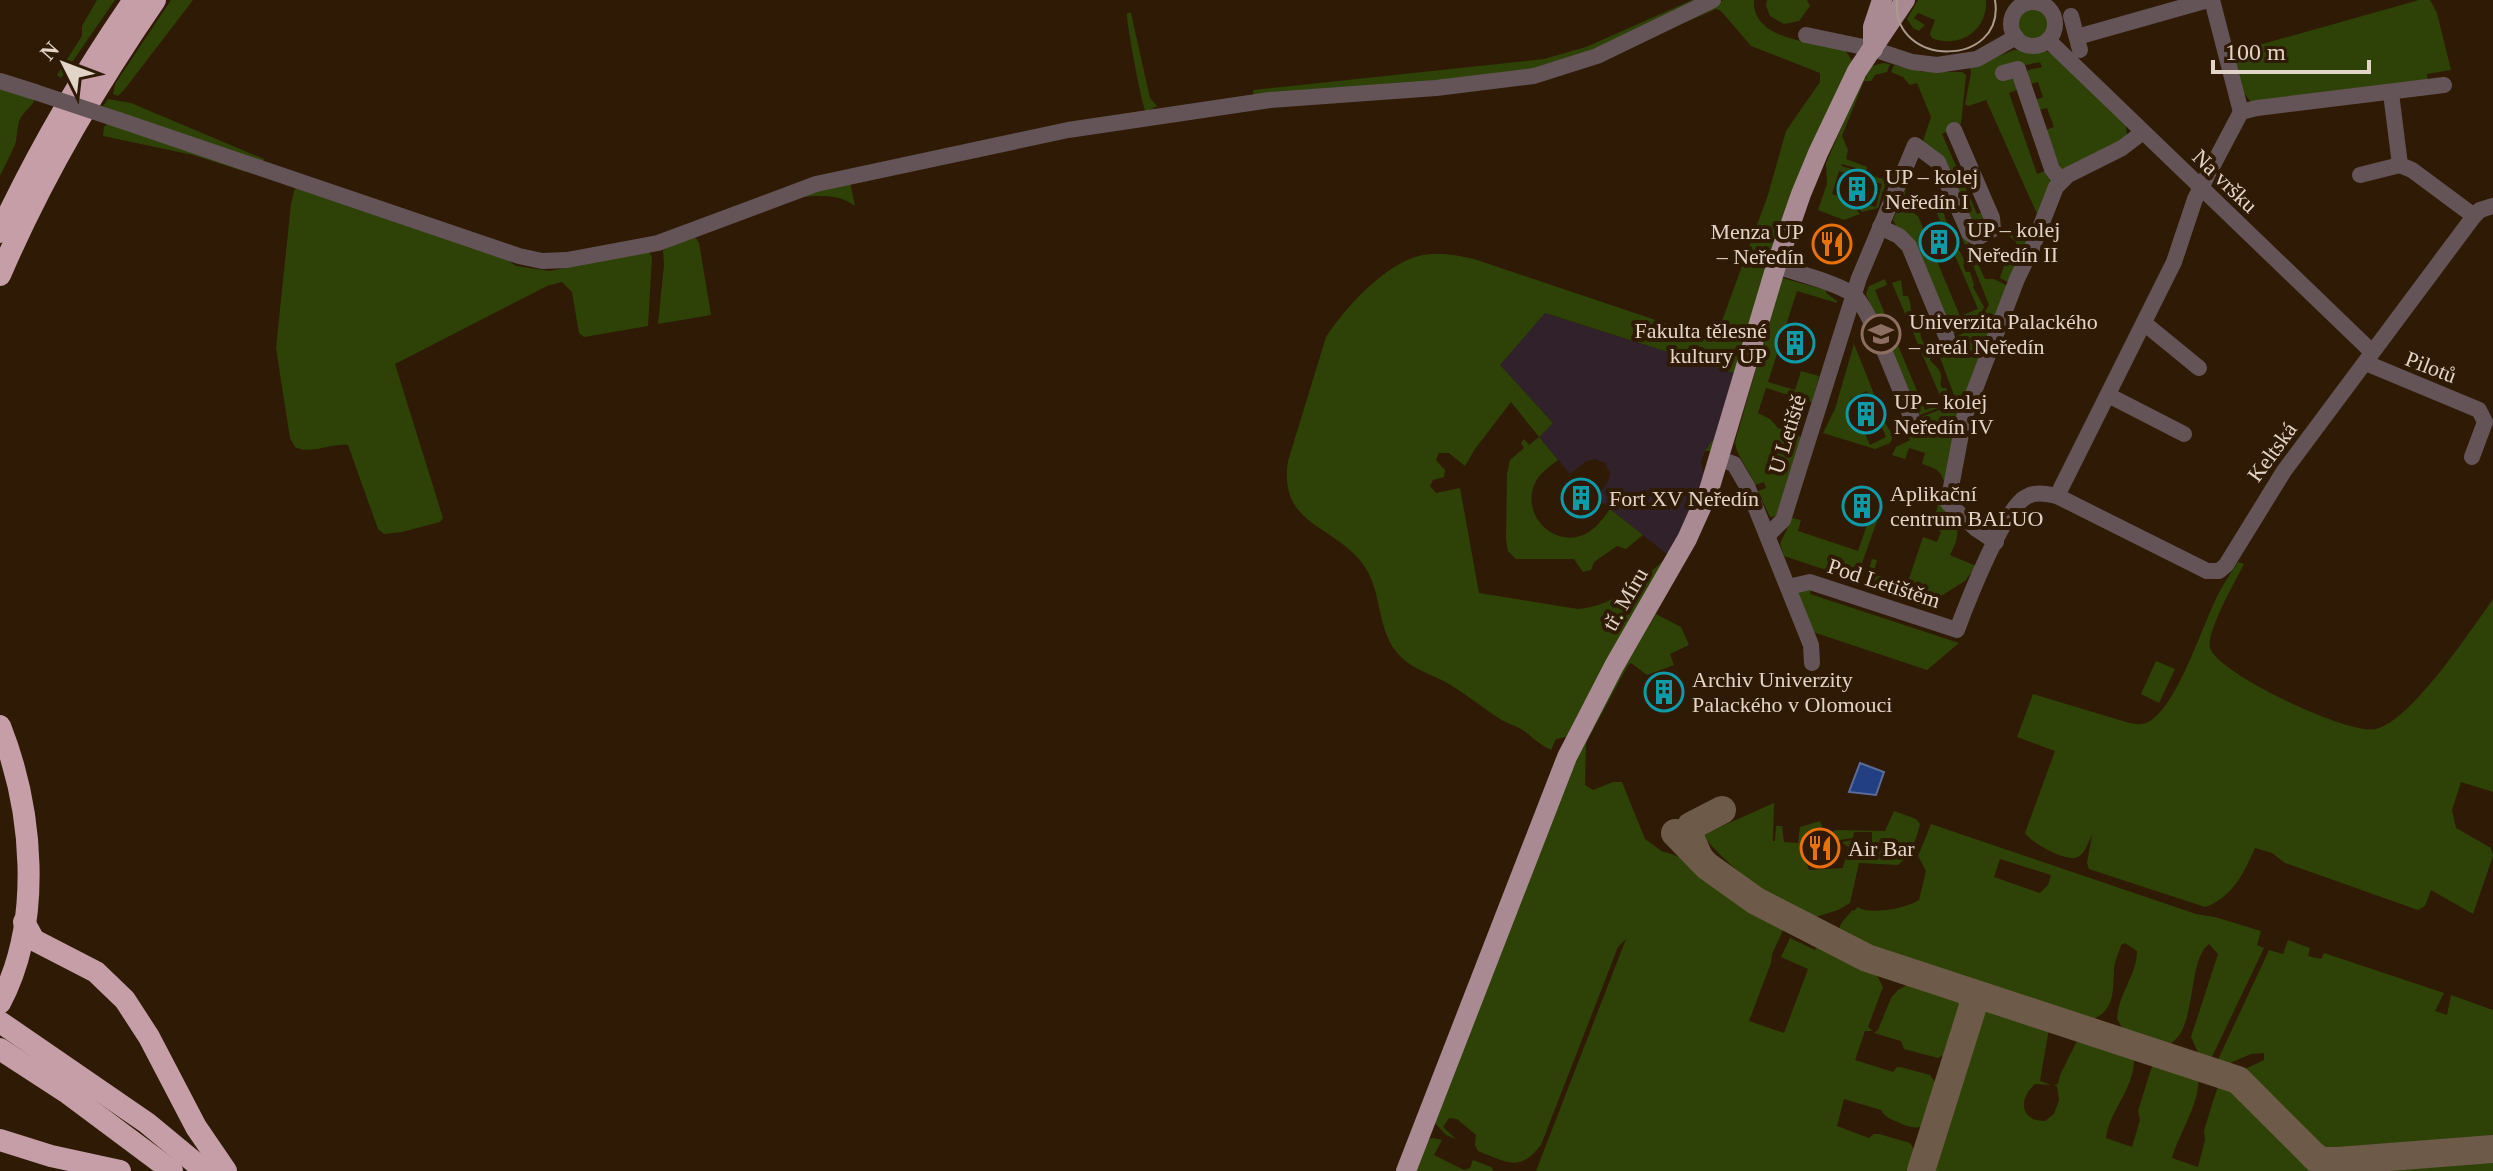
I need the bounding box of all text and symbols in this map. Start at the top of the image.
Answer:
north arrow [24,24,104,104]
scale bar [2213,24,2369,74]
text: N [35,37,64,65]
text: 100 m [2225,39,2286,65]
street label: Na vršku [2188,144,2262,218]
place label: UP – kolej Neředín I [1885,164,1978,214]
building icon: UP – kolej Neředín I [1836,168,1878,210]
place label: UP – kolej Neředín II [1967,217,2060,267]
place label: Menza UP – Neředín [1711,219,1804,269]
building icon: UP – kolej Neředín II [1918,221,1960,263]
restaurant icon: Menza UP – Neředín [1811,223,1853,265]
place label: Univerzita Palackého – areál Neředín [1908,309,2098,359]
school or university icon: Univerzita Palackého – areál Neředín [1860,313,1902,355]
place label: Fakulta tělesné kultury UP [1634,318,1767,368]
building icon: Fakulta tělesné kultury UP [1774,322,1816,364]
street label: Pilotů [2402,346,2460,388]
place label: UP – kolej Neředín IV [1894,389,1994,439]
street label: U Letiště [1763,391,1811,477]
building icon: UP – kolej Neředín IV [1845,393,1887,435]
street label: Keltská [2242,417,2302,487]
building icon: Fort XV Neředín [1560,477,1602,519]
place label: Aplikační centrum BALUO [1890,481,2043,531]
building icon: Aplikační centrum BALUO [1841,485,1883,527]
place label: Fort XV Neředín [1609,486,1759,511]
street label: Pod Letištěm [1825,553,1943,613]
street label: tř. Míru [1597,563,1653,635]
place label: Archiv Univerzity Palackého v Olomouci [1692,667,1892,717]
building icon: Archiv Univerzity Palackého v Olomouci [1643,671,1685,713]
restaurant icon: Air Bar [1799,827,1841,869]
place label: Air Bar [1848,836,1915,861]

